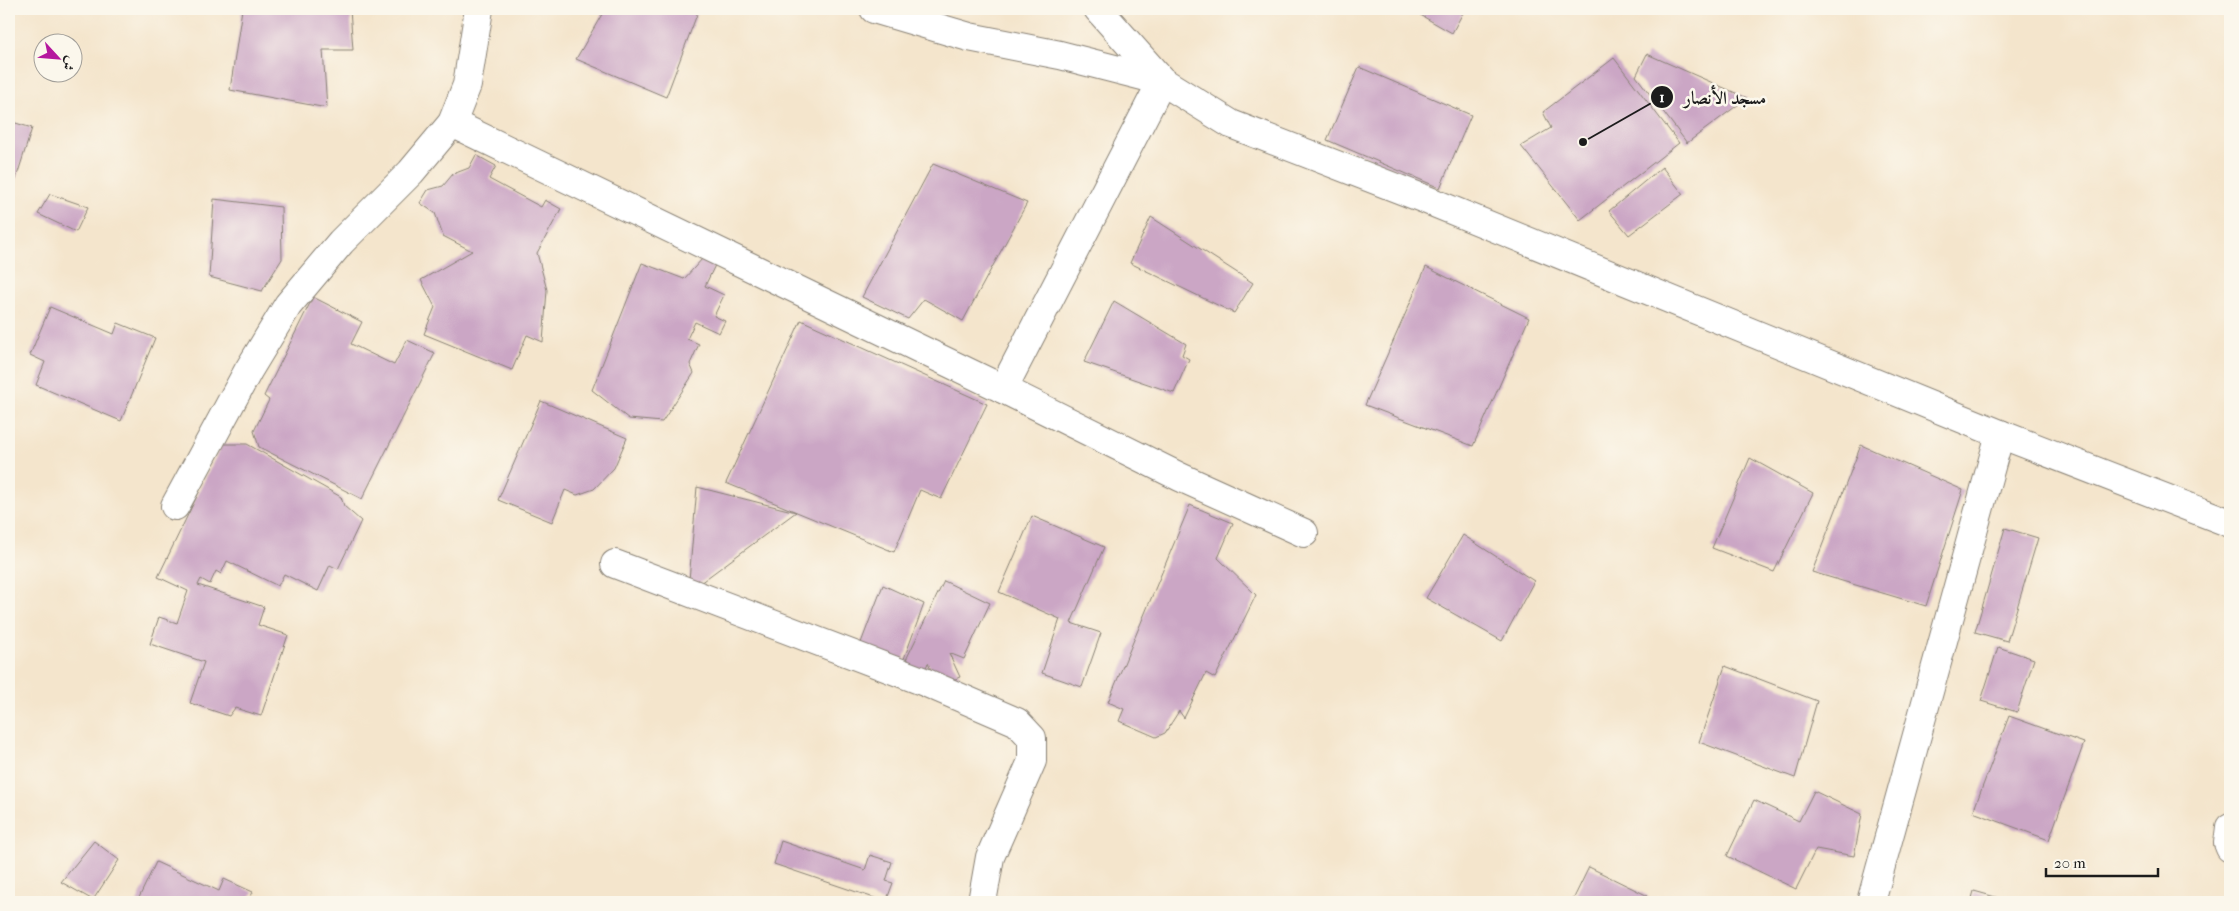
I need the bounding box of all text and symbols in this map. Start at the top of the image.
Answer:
north arrow [32,32,82,82]
text: ش [59,54,80,74]
callout: مسجد الأنصار [1649,81,1776,114]
text: مسجد الأنصار [1682,84,1766,109]
text: 1 [1659,88,1665,106]
scale bar [2046,846,2159,878]
text: 20 m [2054,854,2086,872]

